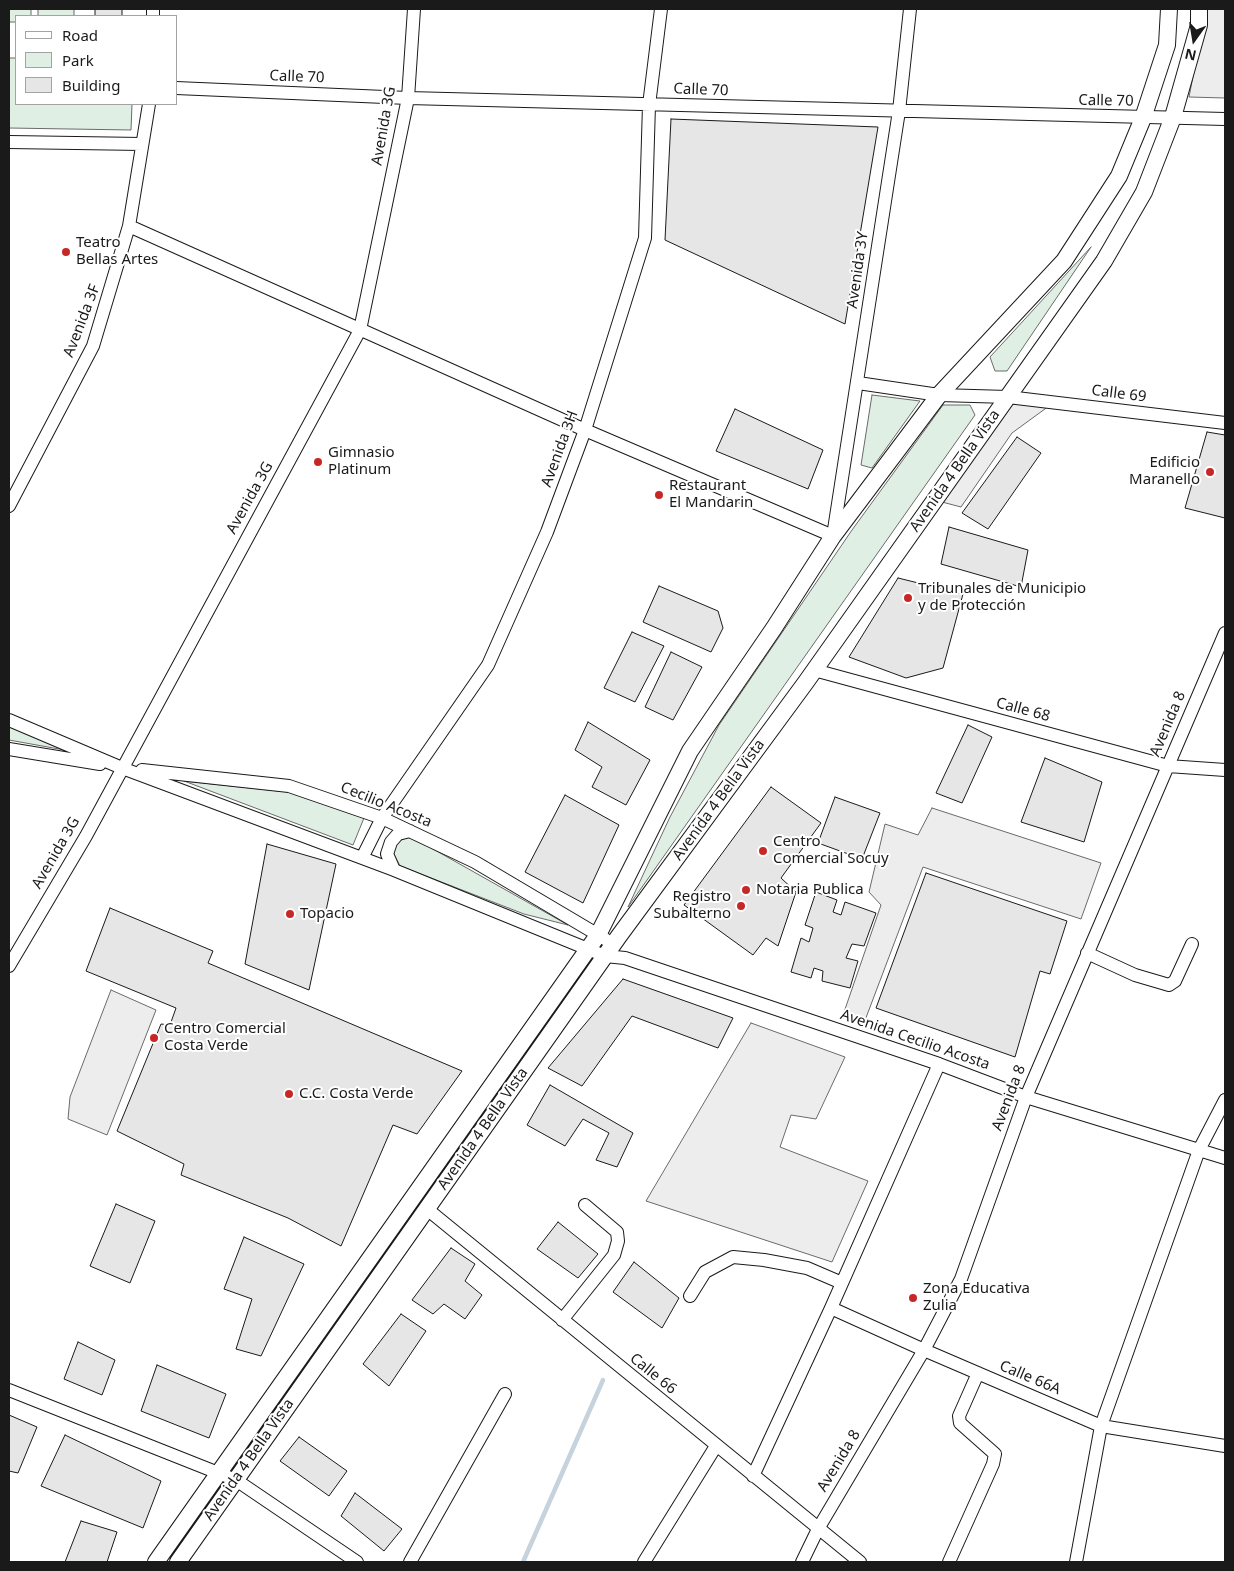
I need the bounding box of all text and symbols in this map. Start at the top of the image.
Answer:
legend [15,15,178,105]
north arrow [1169,15,1219,65]
text: Road [62,25,98,45]
text: N [1183,45,1198,66]
text: Park [62,50,94,70]
street label: Calle 70 [269,67,325,87]
text: Building [62,75,120,95]
street label: Calle 70 [673,80,729,100]
street label: Avenida 3G [368,85,400,167]
street label: Calle 70 [1078,92,1134,110]
street label: Avenida 3Y [844,230,872,310]
place label: Teatro Bellas Artes [76,234,158,269]
marker: Teatro Bellas Artes [60,246,72,258]
street label: Avenida 3F [60,282,104,360]
street label: Calle 69 [1091,382,1147,406]
street label: Avenida 4 Bella Vista [906,406,1004,536]
street label: Avenida 3H [538,408,582,490]
place label: Gimnasio Platinum [328,444,395,479]
place label: Edificio Maranello [1129,454,1200,489]
marker: Gimnasio Platinum [312,456,324,468]
street label: Avenida 3G [223,459,277,537]
marker: Edificio Maranello [1204,466,1216,478]
place label: Restaurant El Mandarin [669,477,753,512]
marker: Restaurant El Mandarin [653,489,665,501]
place label: Tribunales de Municipio y de Protección [918,580,1086,615]
marker: Tribunales de Municipio y de Protección [902,592,914,604]
street label: Avenida 8 [1146,689,1190,759]
street label: Calle 68 [994,694,1052,726]
street label: Avenida 4 Bella Vista [669,736,769,864]
street label: Cecilio Acosta [338,779,434,831]
street label: Avenida 3G [28,814,84,892]
place label: Centro Comercial Socuy [773,833,889,868]
marker: Centro Comercial Socuy [757,845,769,857]
place label: Notaria Publica [756,881,864,899]
marker: Notaria Publica [740,884,752,896]
place label: Registro Subalterno [654,888,731,923]
marker: Registro Subalterno [735,900,747,912]
place label: Topacio [300,905,354,923]
marker: Topacio [284,908,296,920]
street label: Avenida Cecilio Acosta [838,1006,992,1074]
place label: Centro Comercial Costa Verde [164,1020,286,1055]
marker: Centro Comercial Costa Verde [148,1032,160,1044]
street label: Avenida 8 [988,1063,1030,1133]
street label: Avenida 4 Bella Vista [434,1064,532,1194]
place label: C.C. Costa Verde [299,1085,413,1103]
marker: C.C. Costa Verde [283,1088,295,1100]
place label: Zona Educativa Zulia [923,1280,1030,1315]
marker: Zona Educativa Zulia [907,1292,919,1304]
street label: Calle 66 [626,1350,680,1398]
street label: Calle 66A [997,1357,1063,1399]
street label: Avenida 4 Bella Vista [200,1395,298,1525]
street label: Avenida 8 [814,1427,864,1495]

